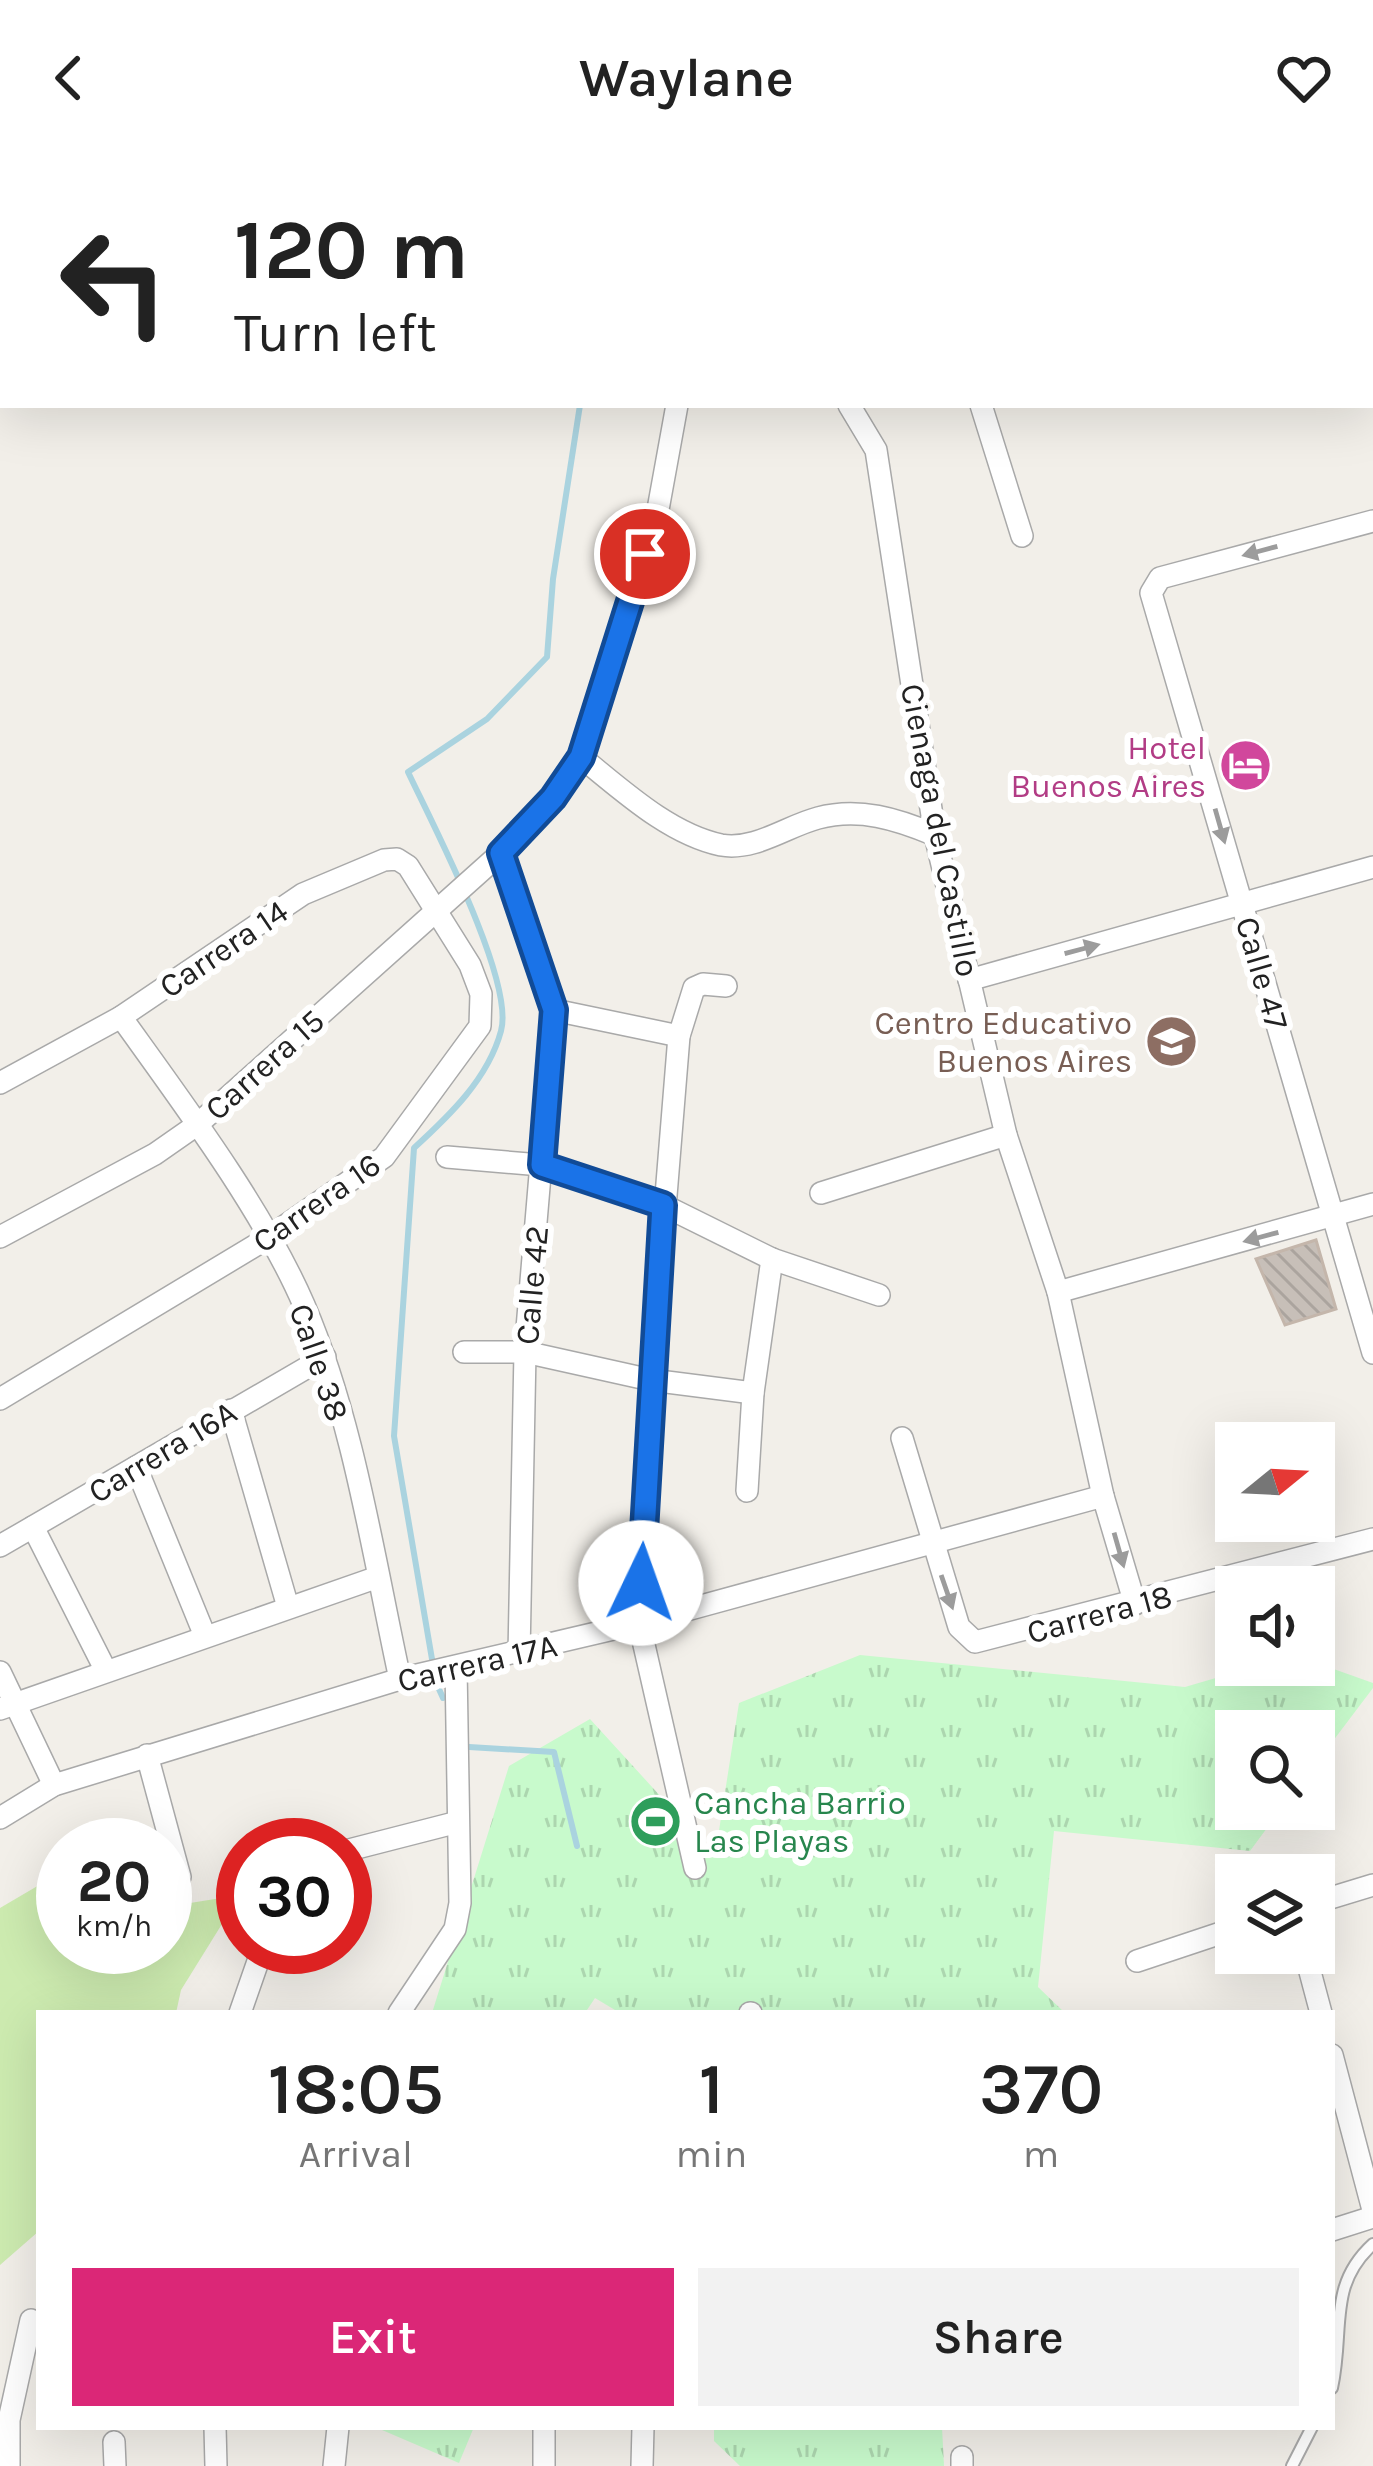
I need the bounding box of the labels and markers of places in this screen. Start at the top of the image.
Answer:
pin [594,503,696,605]
place label: Hotel Buenos Aires [1010,729,1206,805]
hotel icon: Hotel Buenos Aires [1217,738,1273,794]
place label: Centro Educativo Buenos Aires [875,1004,1132,1080]
school or university icon: Centro Educativo Buenos Aires [1143,1013,1199,1069]
place label: Cancha Barrio Las Playas [694,1784,906,1860]
sports icon: Cancha Barrio Las Playas [627,1793,683,1849]

